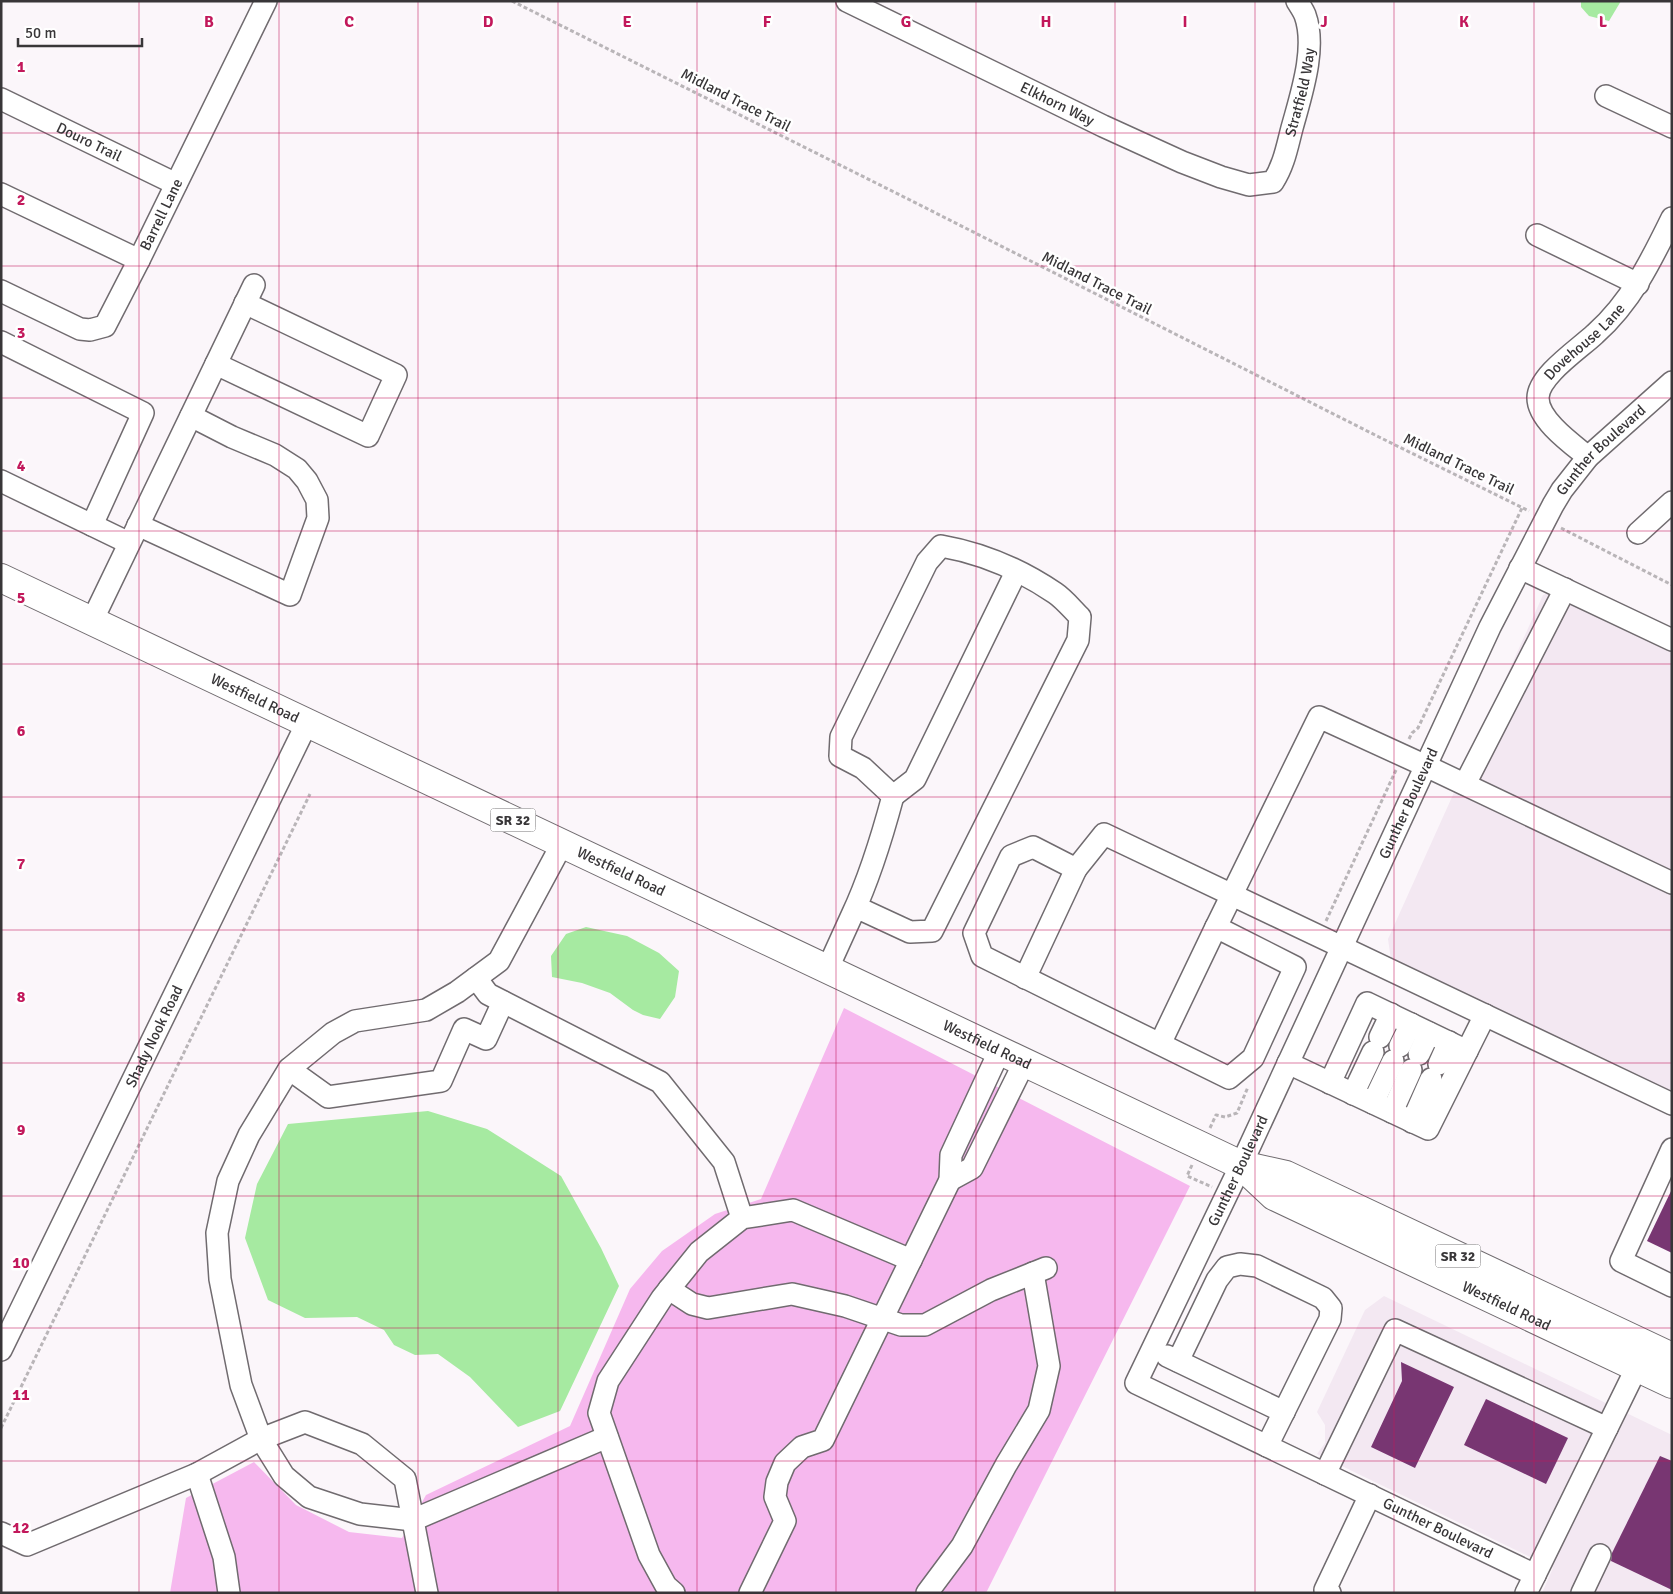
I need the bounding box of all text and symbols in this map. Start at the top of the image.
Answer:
text: B [204,12,214,32]
text: C [344,12,354,32]
text: D [483,12,494,32]
text: E [622,12,632,32]
text: F [763,12,772,32]
text: G [901,12,911,32]
text: H [1041,12,1051,32]
text: I [1182,12,1188,32]
text: J [1320,12,1328,32]
text: K [1459,12,1469,32]
text: L [1599,12,1608,32]
scale bar [18,15,141,47]
text: 50 m [25,24,56,42]
street label: Stratfield Way [1281,47,1318,139]
text: 1 [17,57,26,77]
street label: Midland Trace Trail [678,64,794,136]
street label: Elkhorn Way [1017,78,1097,129]
street label: Douro Trail [54,118,125,165]
street label: Barrell Lane [136,176,186,254]
text: 2 [17,190,25,210]
street label: Midland Trace Trail [1039,247,1155,319]
street label: Dovehouse Lane [1540,300,1629,384]
text: 3 [17,323,25,343]
street label: Gunther Boulevard [1552,401,1649,499]
street label: Midland Trace Trail [1401,429,1517,499]
text: 4 [17,456,26,476]
text: 5 [17,588,25,608]
street label: Westfield Road [208,670,302,727]
text: 6 [17,721,26,741]
street label: Gunther Boulevard [1375,745,1442,862]
road number: SR 32 [490,808,536,832]
street label: Westfield Road [574,843,668,900]
text: 7 [17,854,26,874]
street label: Shady Nook Road [122,982,187,1090]
text: 8 [17,987,26,1007]
street label: Westfield Road [940,1016,1034,1073]
street label: Gunther Boulevard [1204,1112,1272,1229]
text: 9 [17,1120,26,1140]
road number: SR 32 [1436,1244,1480,1268]
text: 10 [12,1253,30,1273]
street label: Westfield Road [1459,1277,1554,1334]
text: 11 [12,1385,30,1405]
street label: Gunther Boulevard [1380,1494,1496,1562]
text: 12 [12,1518,30,1538]

